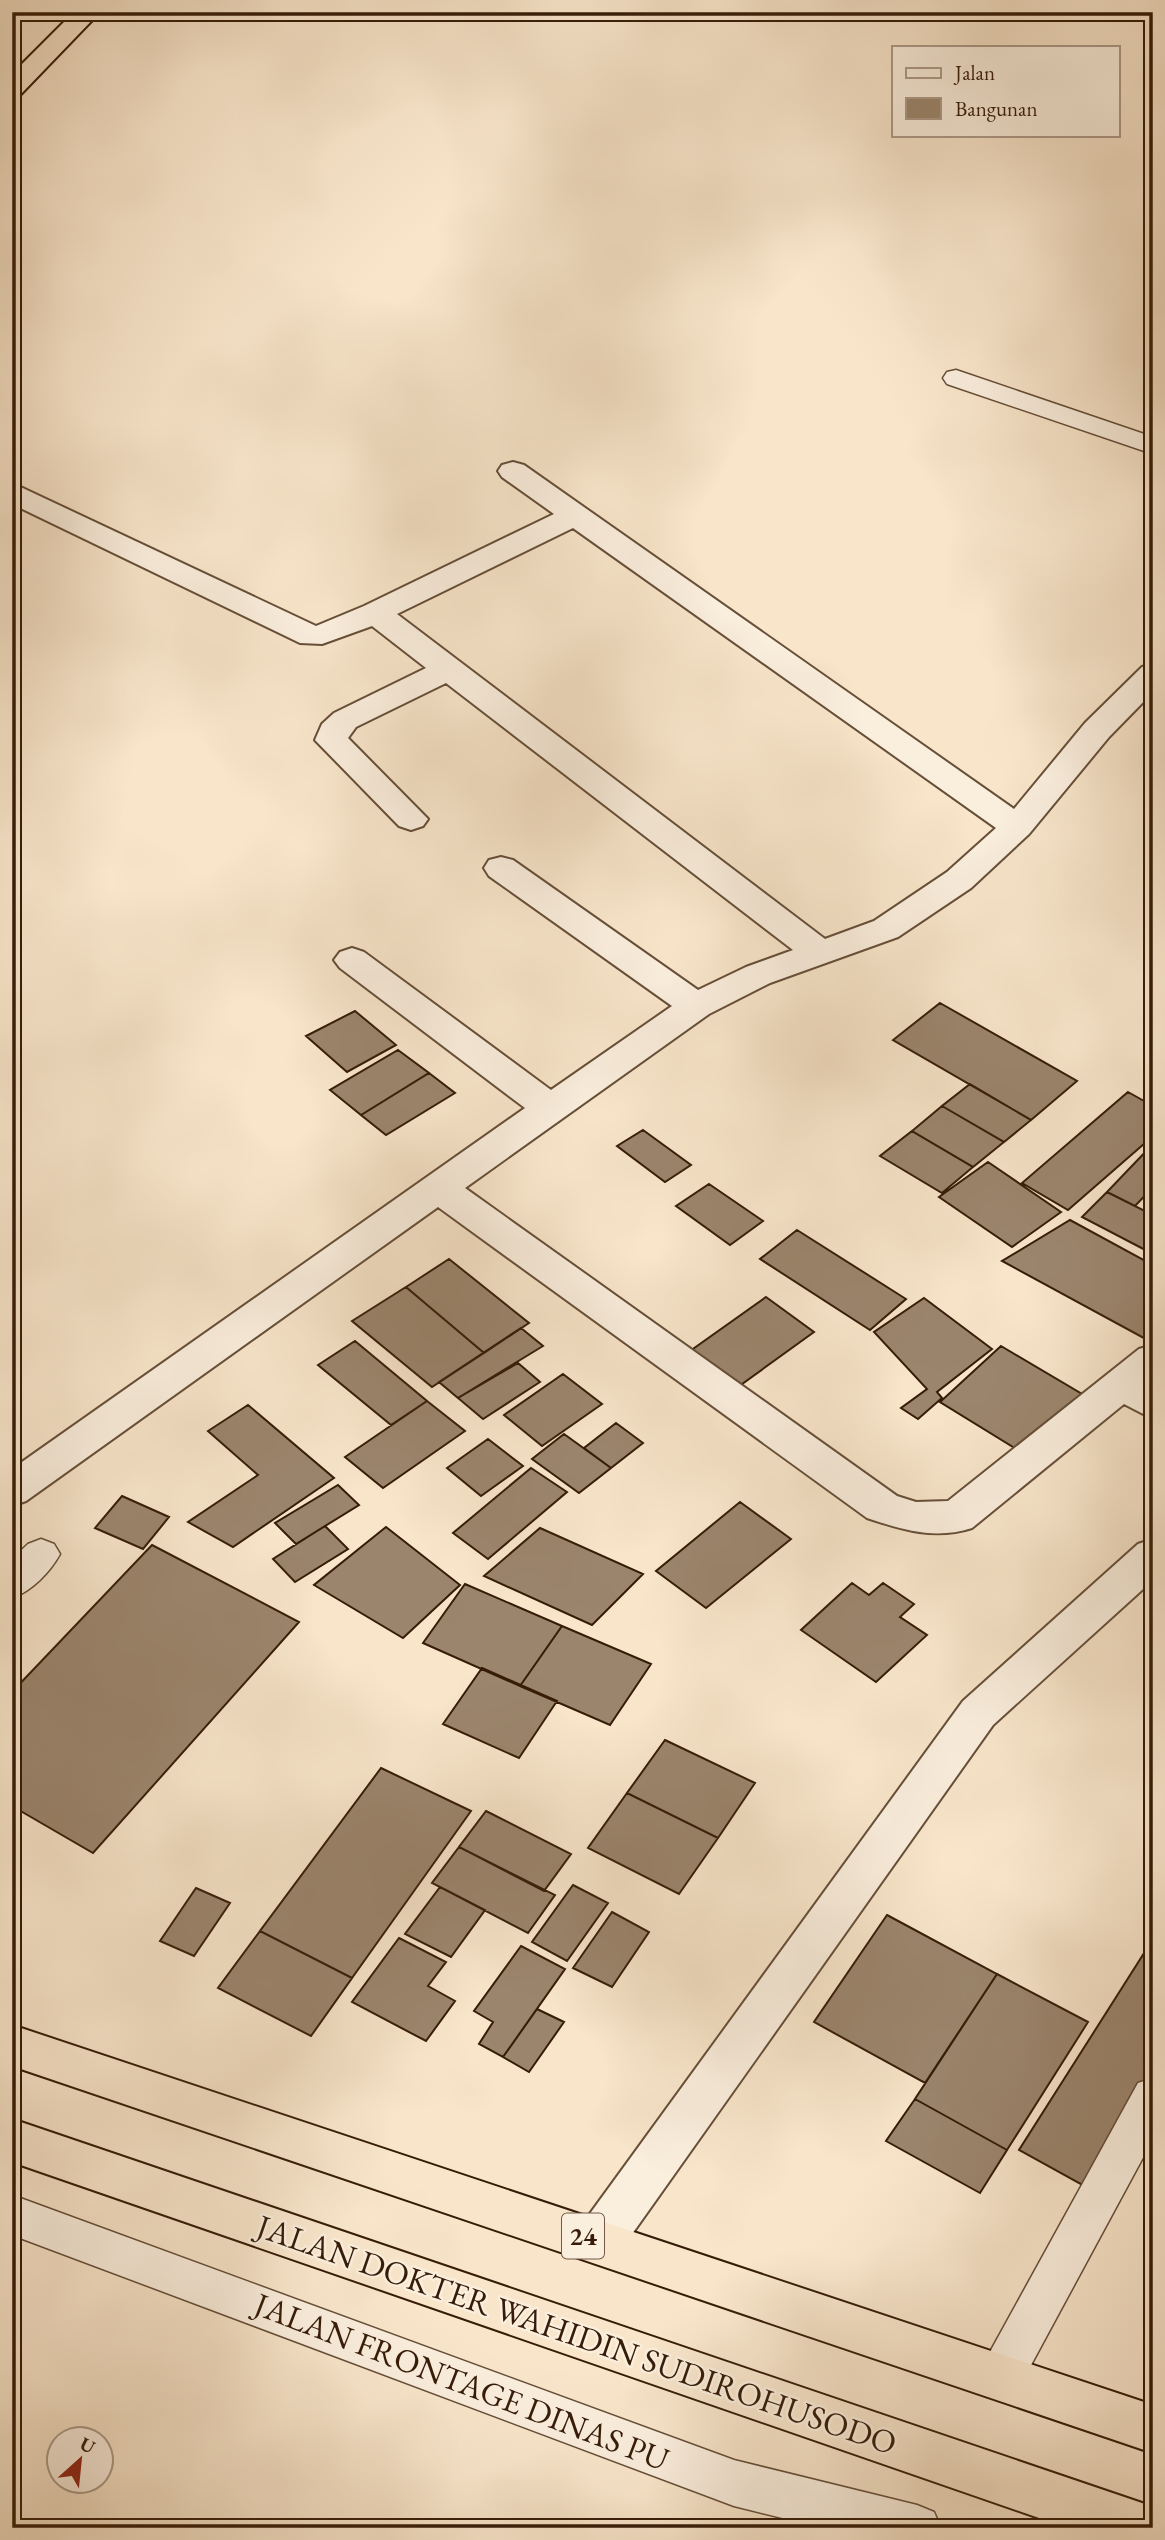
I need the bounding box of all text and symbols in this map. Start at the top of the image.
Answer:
legend [892,46,1120,136]
text: Jalan [953,59,995,86]
text: Bangunan [955,95,1038,122]
street label: JALAN DOKTER WAHIDIN SUDIROHUSODO [248,2203,902,2465]
road number: 24 [562,2214,604,2258]
street label: JALAN FRONTAGE DINAS PU [246,2281,676,2481]
north arrow [46,2424,116,2494]
text: U [76,2431,99,2460]

